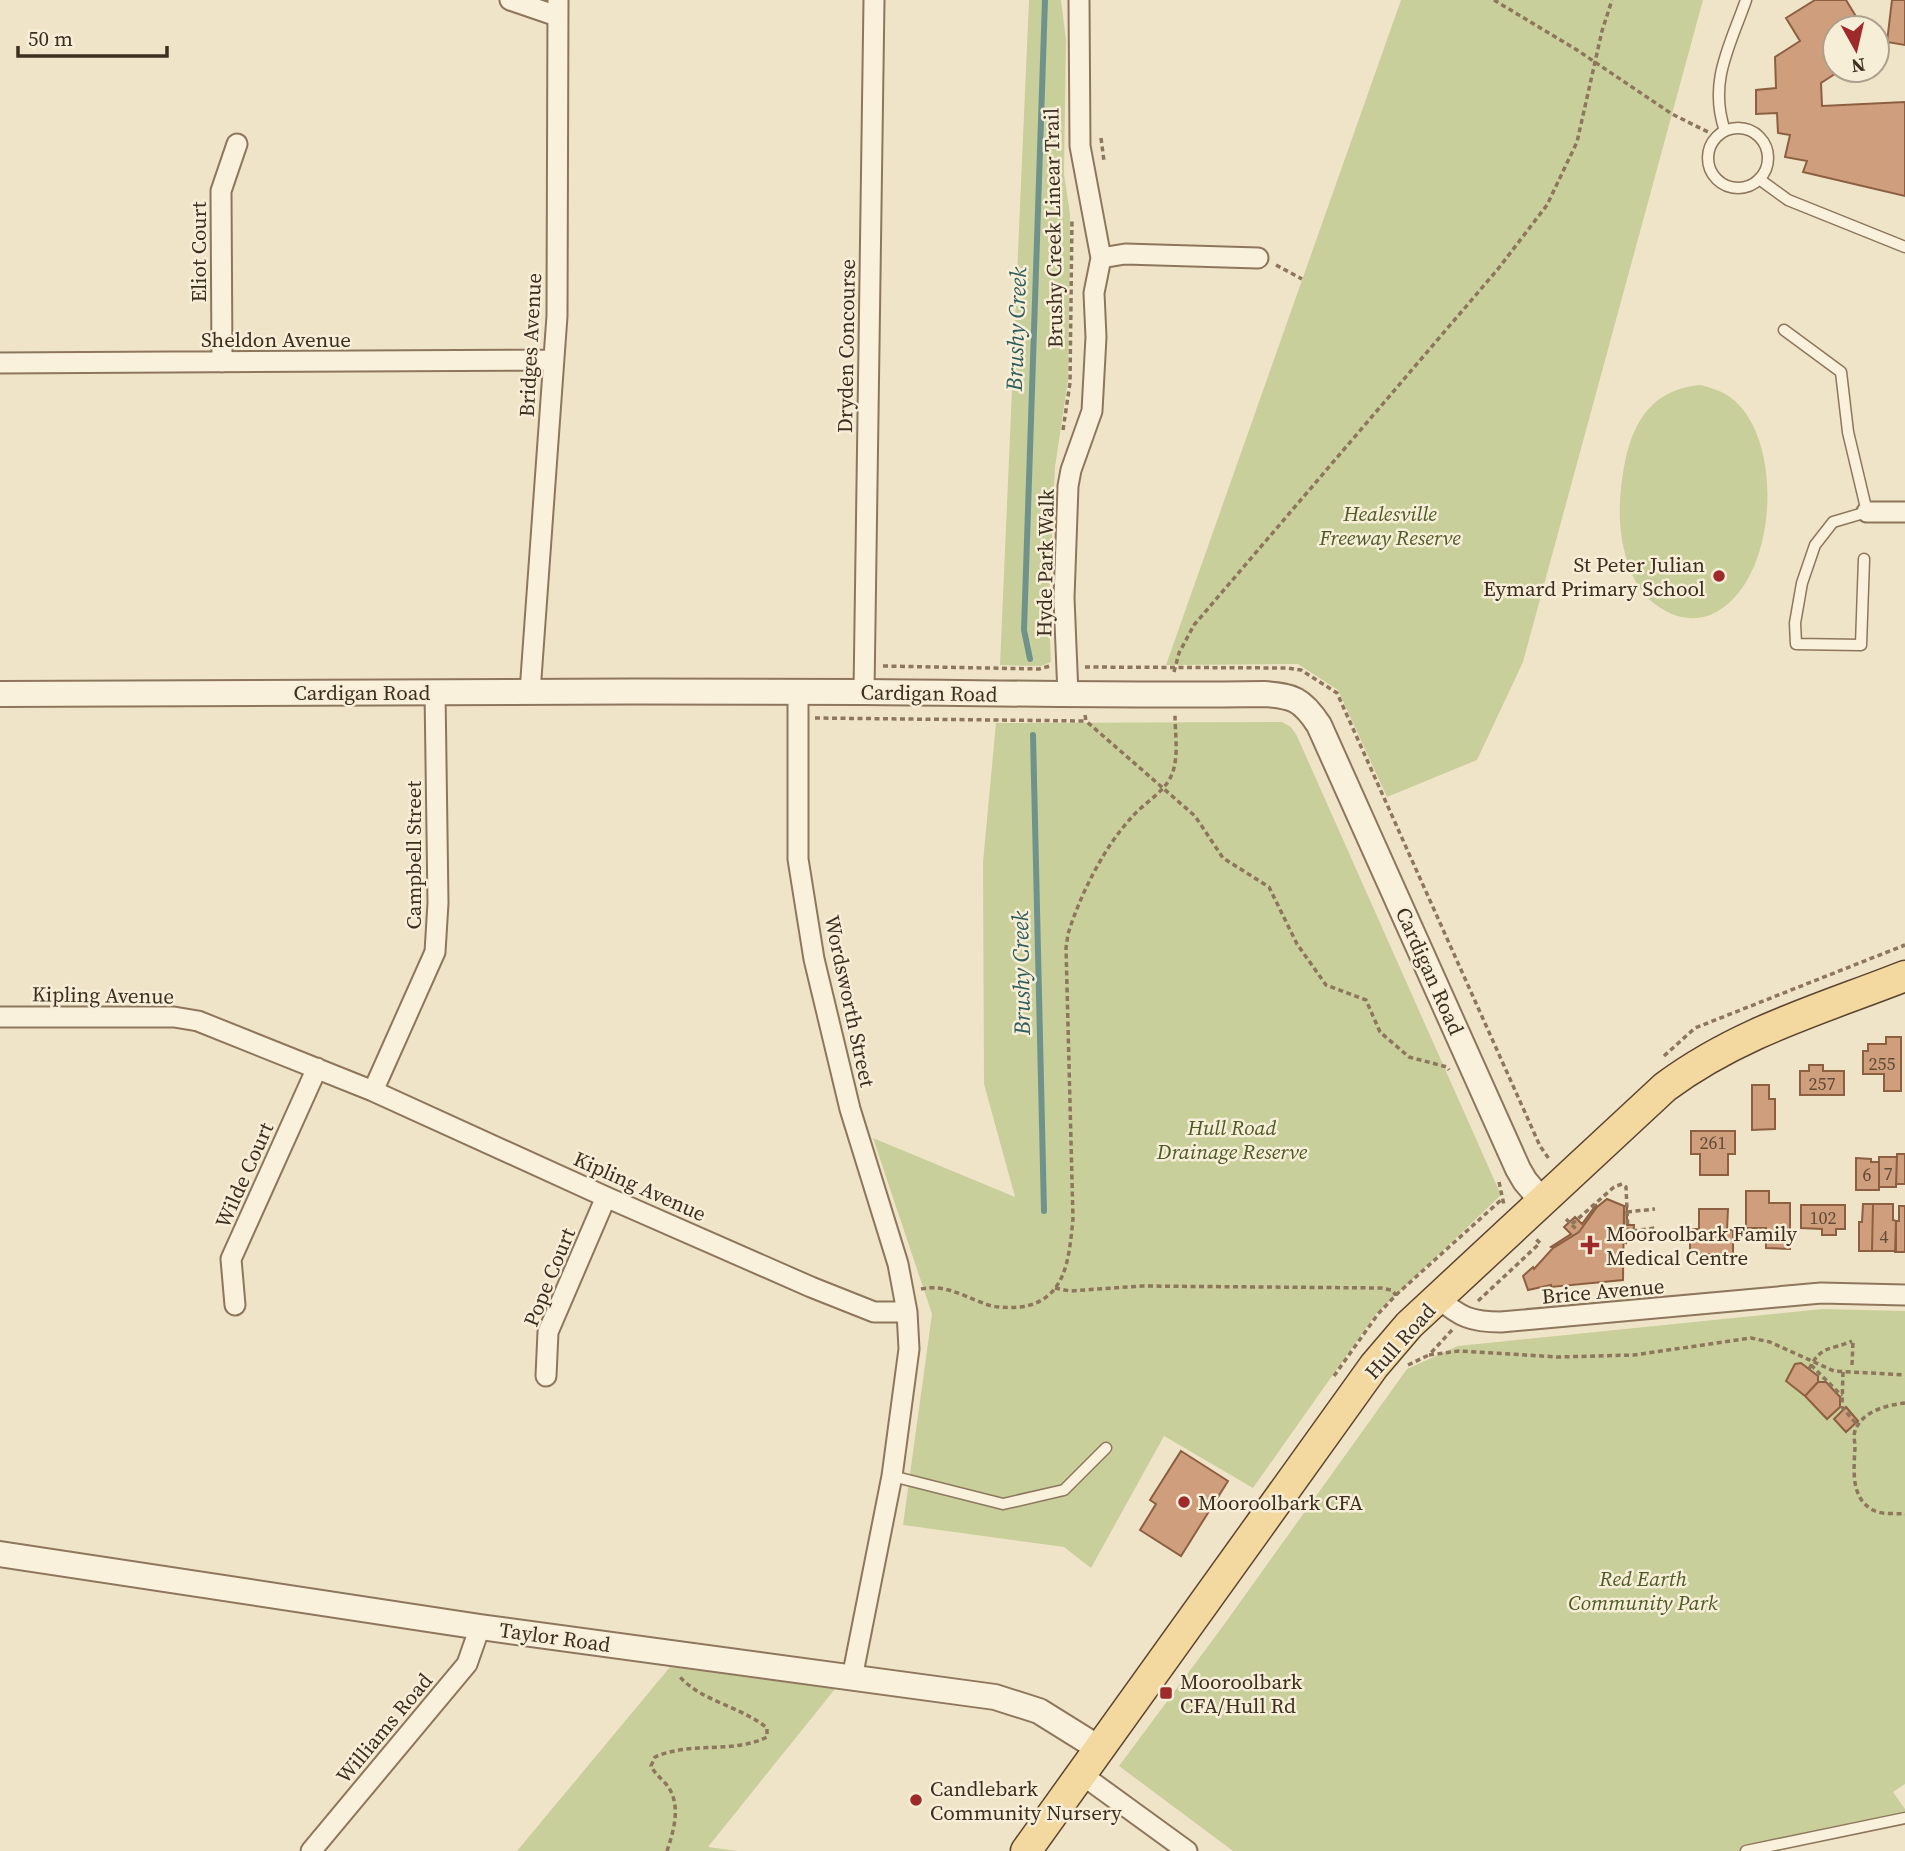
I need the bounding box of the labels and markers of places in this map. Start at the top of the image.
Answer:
place label: St Peter Julian Eymard Primary School [1483,550,1705,603]
marker: St Peter Julian Eymard Primary School [1711,568,1727,584]
place label: Mooroolbark Family Medical Centre [1606,1219,1797,1272]
marker: Mooroolbark Family Medical Centre [1580,1235,1600,1255]
place label: Mooroolbark CFA [1198,1488,1363,1517]
marker: Mooroolbark CFA [1176,1494,1192,1510]
place label: Mooroolbark CFA/Hull Rd [1180,1667,1303,1720]
marker: Mooroolbark CFA/Hull Rd [1158,1685,1174,1701]
place label: Candlebark Community Nursery [930,1774,1122,1827]
marker: Candlebark Community Nursery [908,1792,924,1808]

